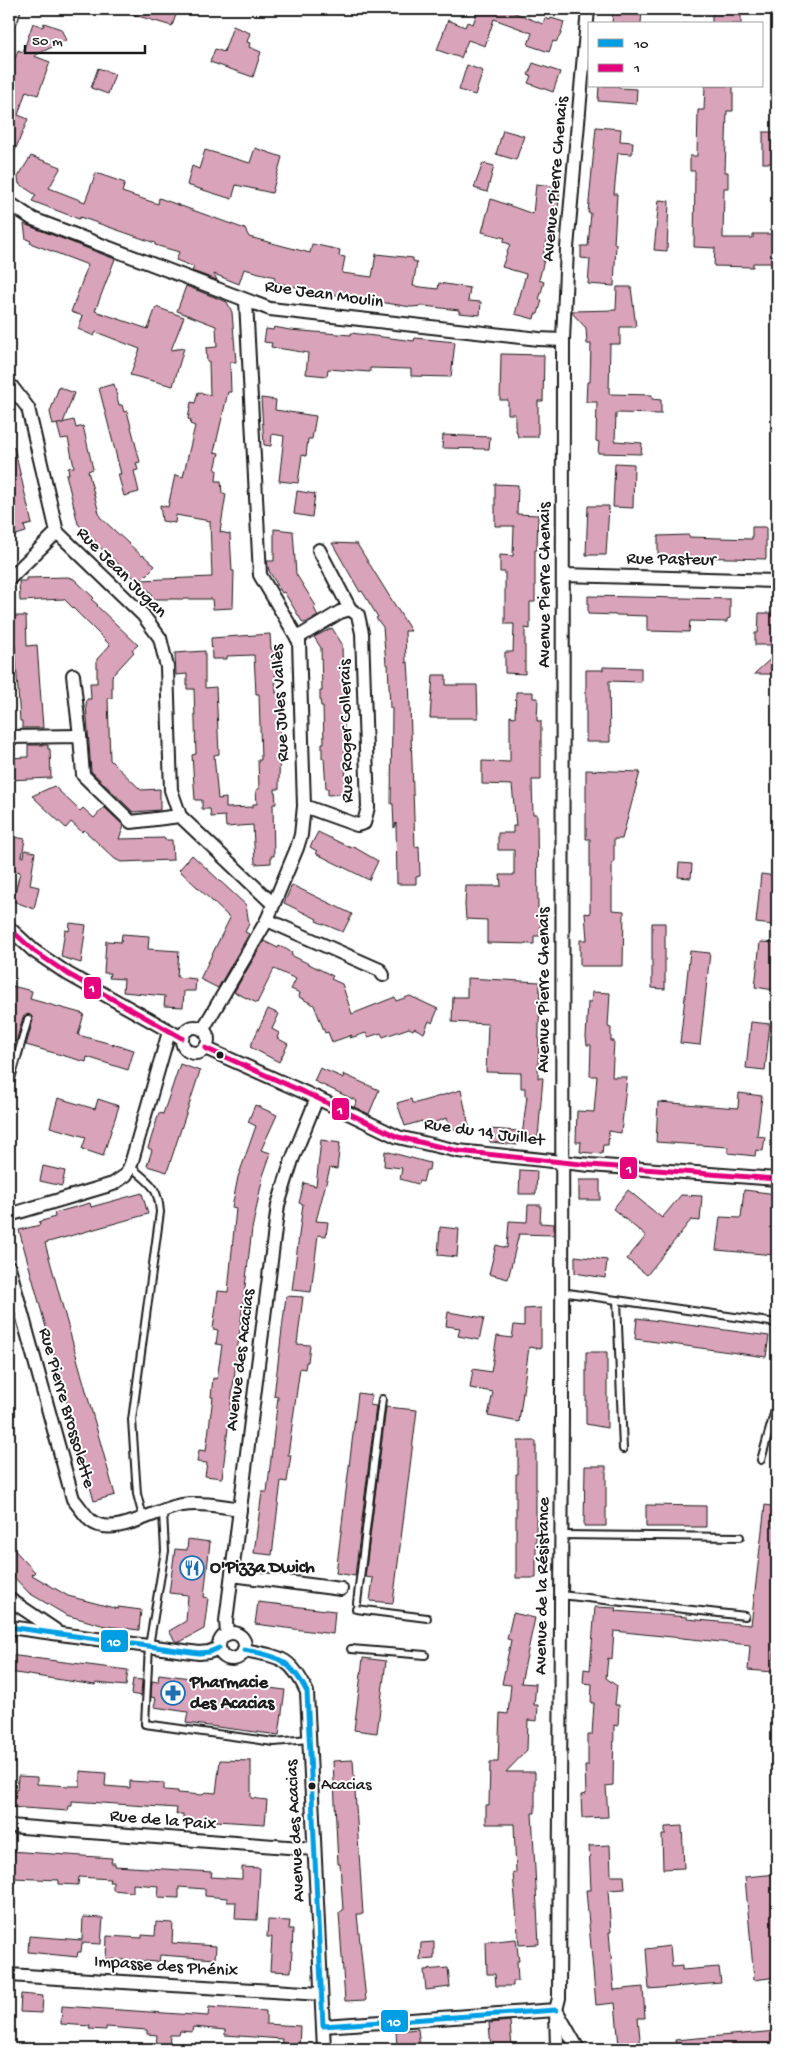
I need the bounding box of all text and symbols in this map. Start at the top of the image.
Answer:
scale bar [25,22,145,54]
legend [588,22,764,88]
text: 50 m [32,33,63,51]
text: 10 [633,36,649,54]
text: 1 [633,60,640,78]
street label: Avenue Pierre Chenais [538,94,574,262]
street label: Rue Jean Moulin [263,276,385,314]
street label: Avenue Pierre Chenais [535,501,556,668]
street label: Rue Jean Jugan [71,523,171,623]
street label: Rue Pasteur [626,549,718,571]
street label: Rue Jules Vallès [267,642,295,762]
street label: Rue Roger Collerais [335,658,359,803]
street label: Avenue Pierre Chenais [534,906,555,1073]
line badge: 1 [83,976,102,1000]
text: 1 [88,981,95,998]
unlabelled marker [215,1050,225,1060]
line badge: 1 [331,1097,350,1121]
text: 1 [336,1103,343,1120]
street label: Rue du 14 Juillet [423,1114,547,1152]
line badge: 1 [619,1156,638,1180]
text: 1 [625,1162,632,1179]
street label: Avenue des Acacias [222,1287,260,1432]
street label: Rue Pierre Brossolette [33,1326,99,1491]
street label: Avenue de la Résistance [531,1496,555,1675]
restaurant icon: O'Pizza Dwich [179,1555,205,1581]
place label: O'Pizza Dwich [210,1558,315,1579]
line badge: 10 [100,1629,129,1653]
text: 10 [106,1635,121,1652]
place label: Pharmacie des Acacias [189,1673,275,1715]
pharmacy icon: Pharmacie des Acacias [160,1680,186,1706]
street label: Avenue des Acacias [282,1758,310,1903]
place label: Acacias [321,1776,372,1796]
marker: Acacias [307,1781,317,1791]
street label: Rue de la Paix [109,1806,218,1836]
street label: Impasse des Phénix [93,1951,239,1983]
line badge: 10 [380,2009,409,2033]
text: 10 [386,2015,401,2032]

